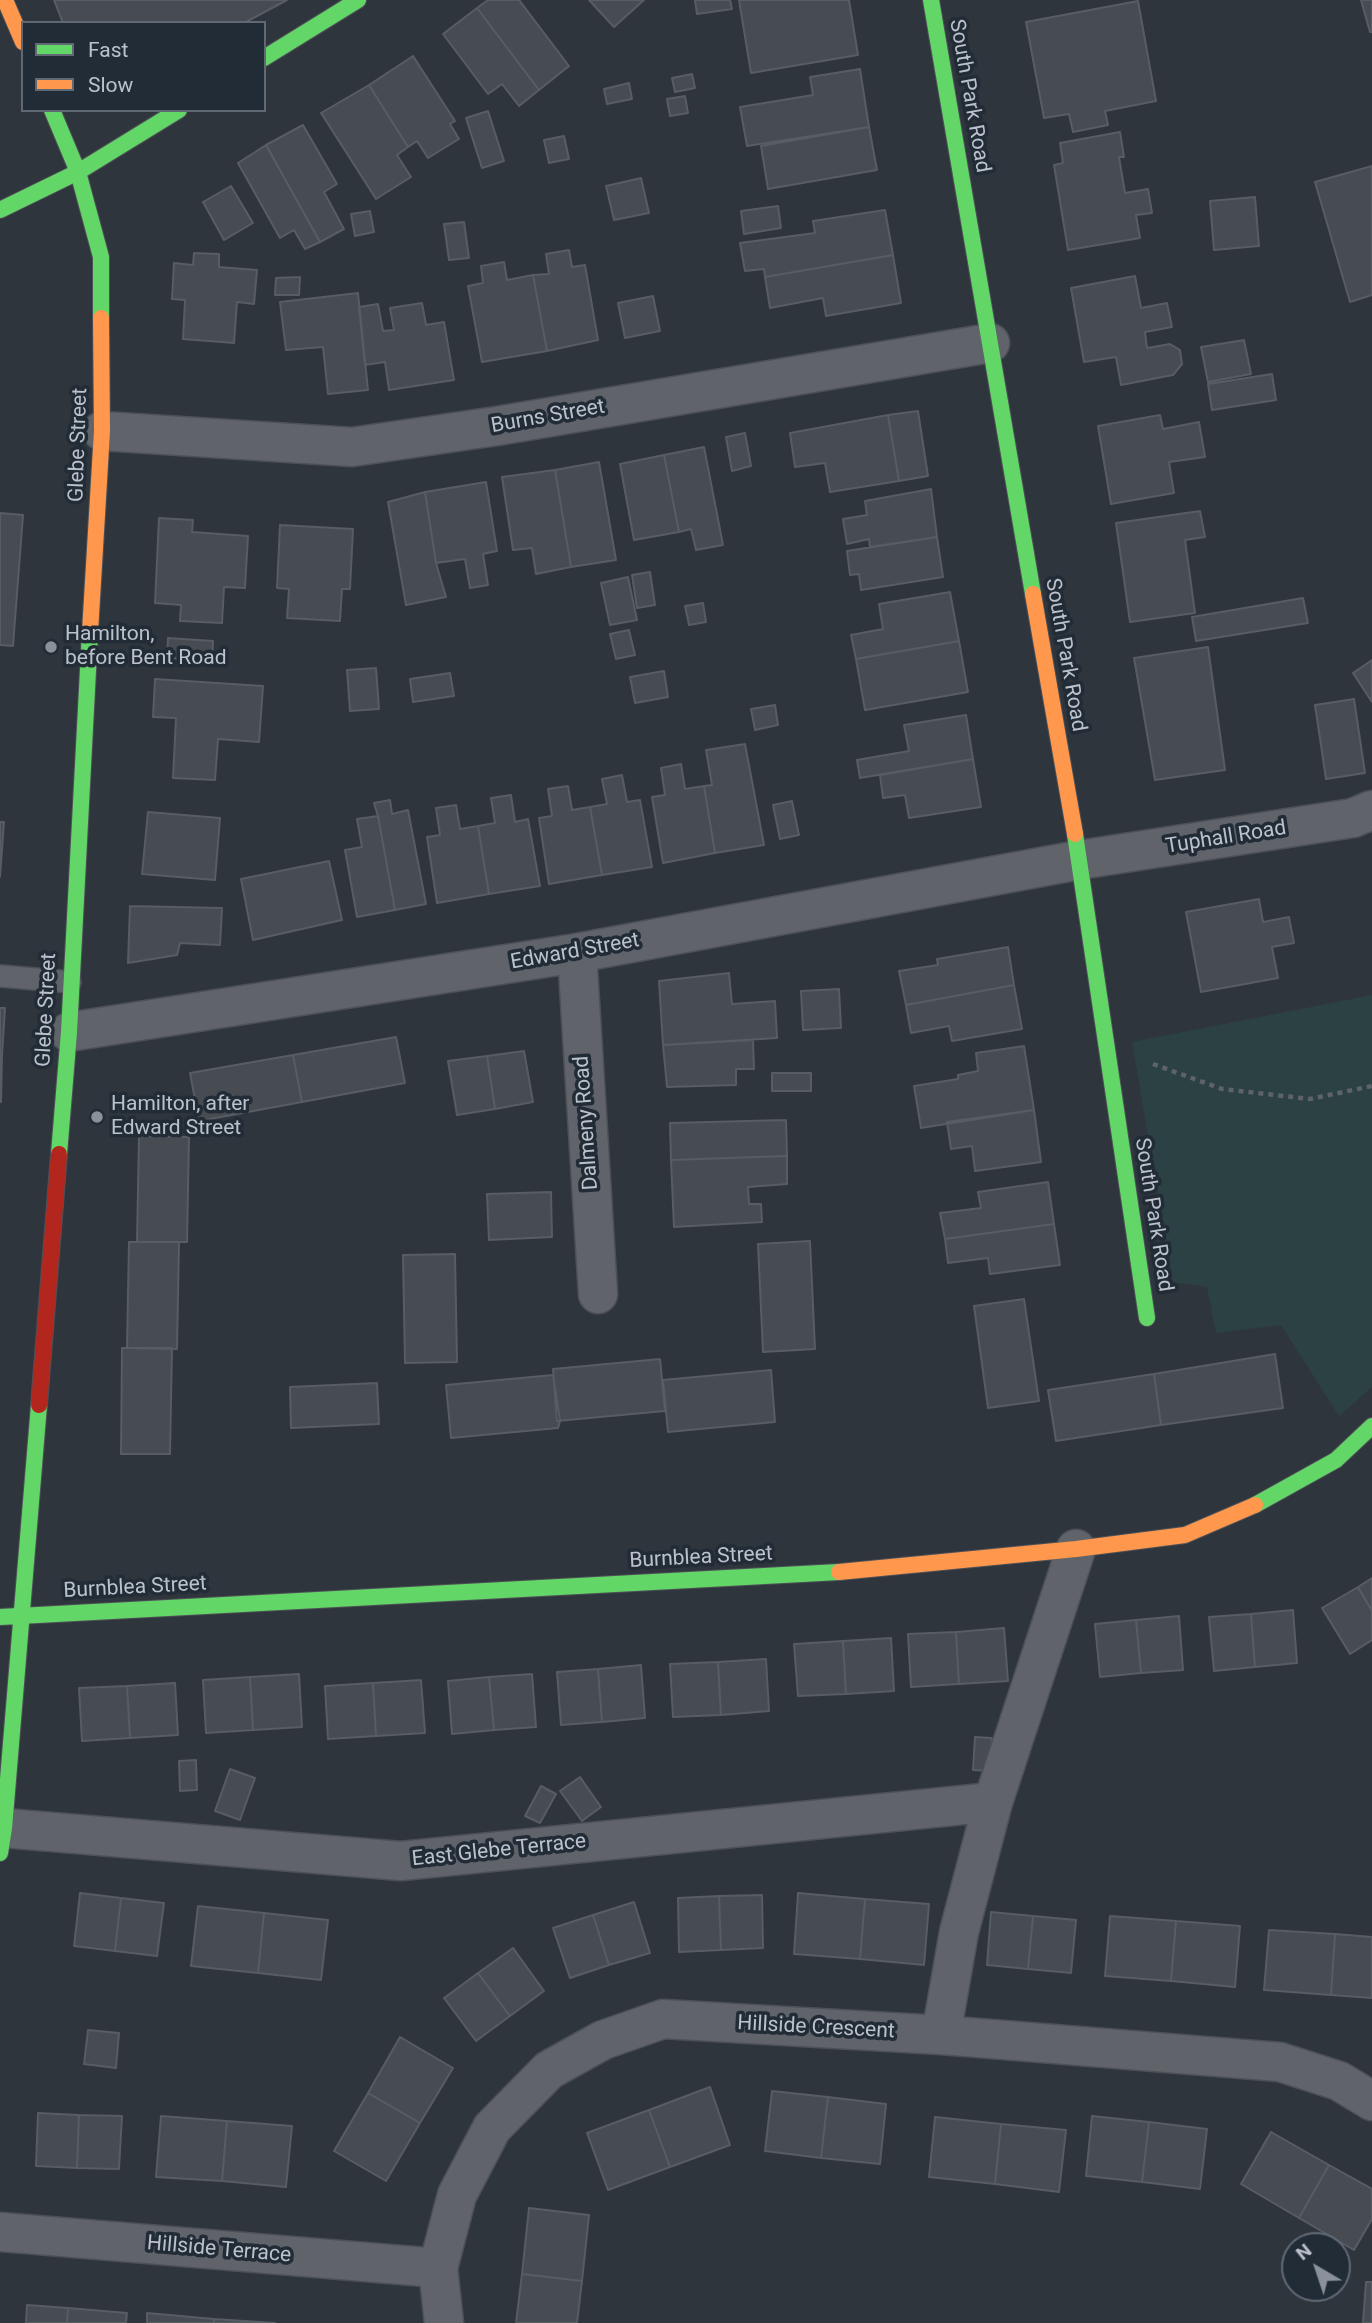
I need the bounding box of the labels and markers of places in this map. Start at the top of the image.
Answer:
place label: Hamilton, before Bent Road [65,622,227,672]
marker: Hamilton, before Bent Road [43,639,59,655]
place label: Hamilton, after Edward Street [111,1092,249,1142]
marker: Hamilton, after Edward Street [89,1109,105,1125]

